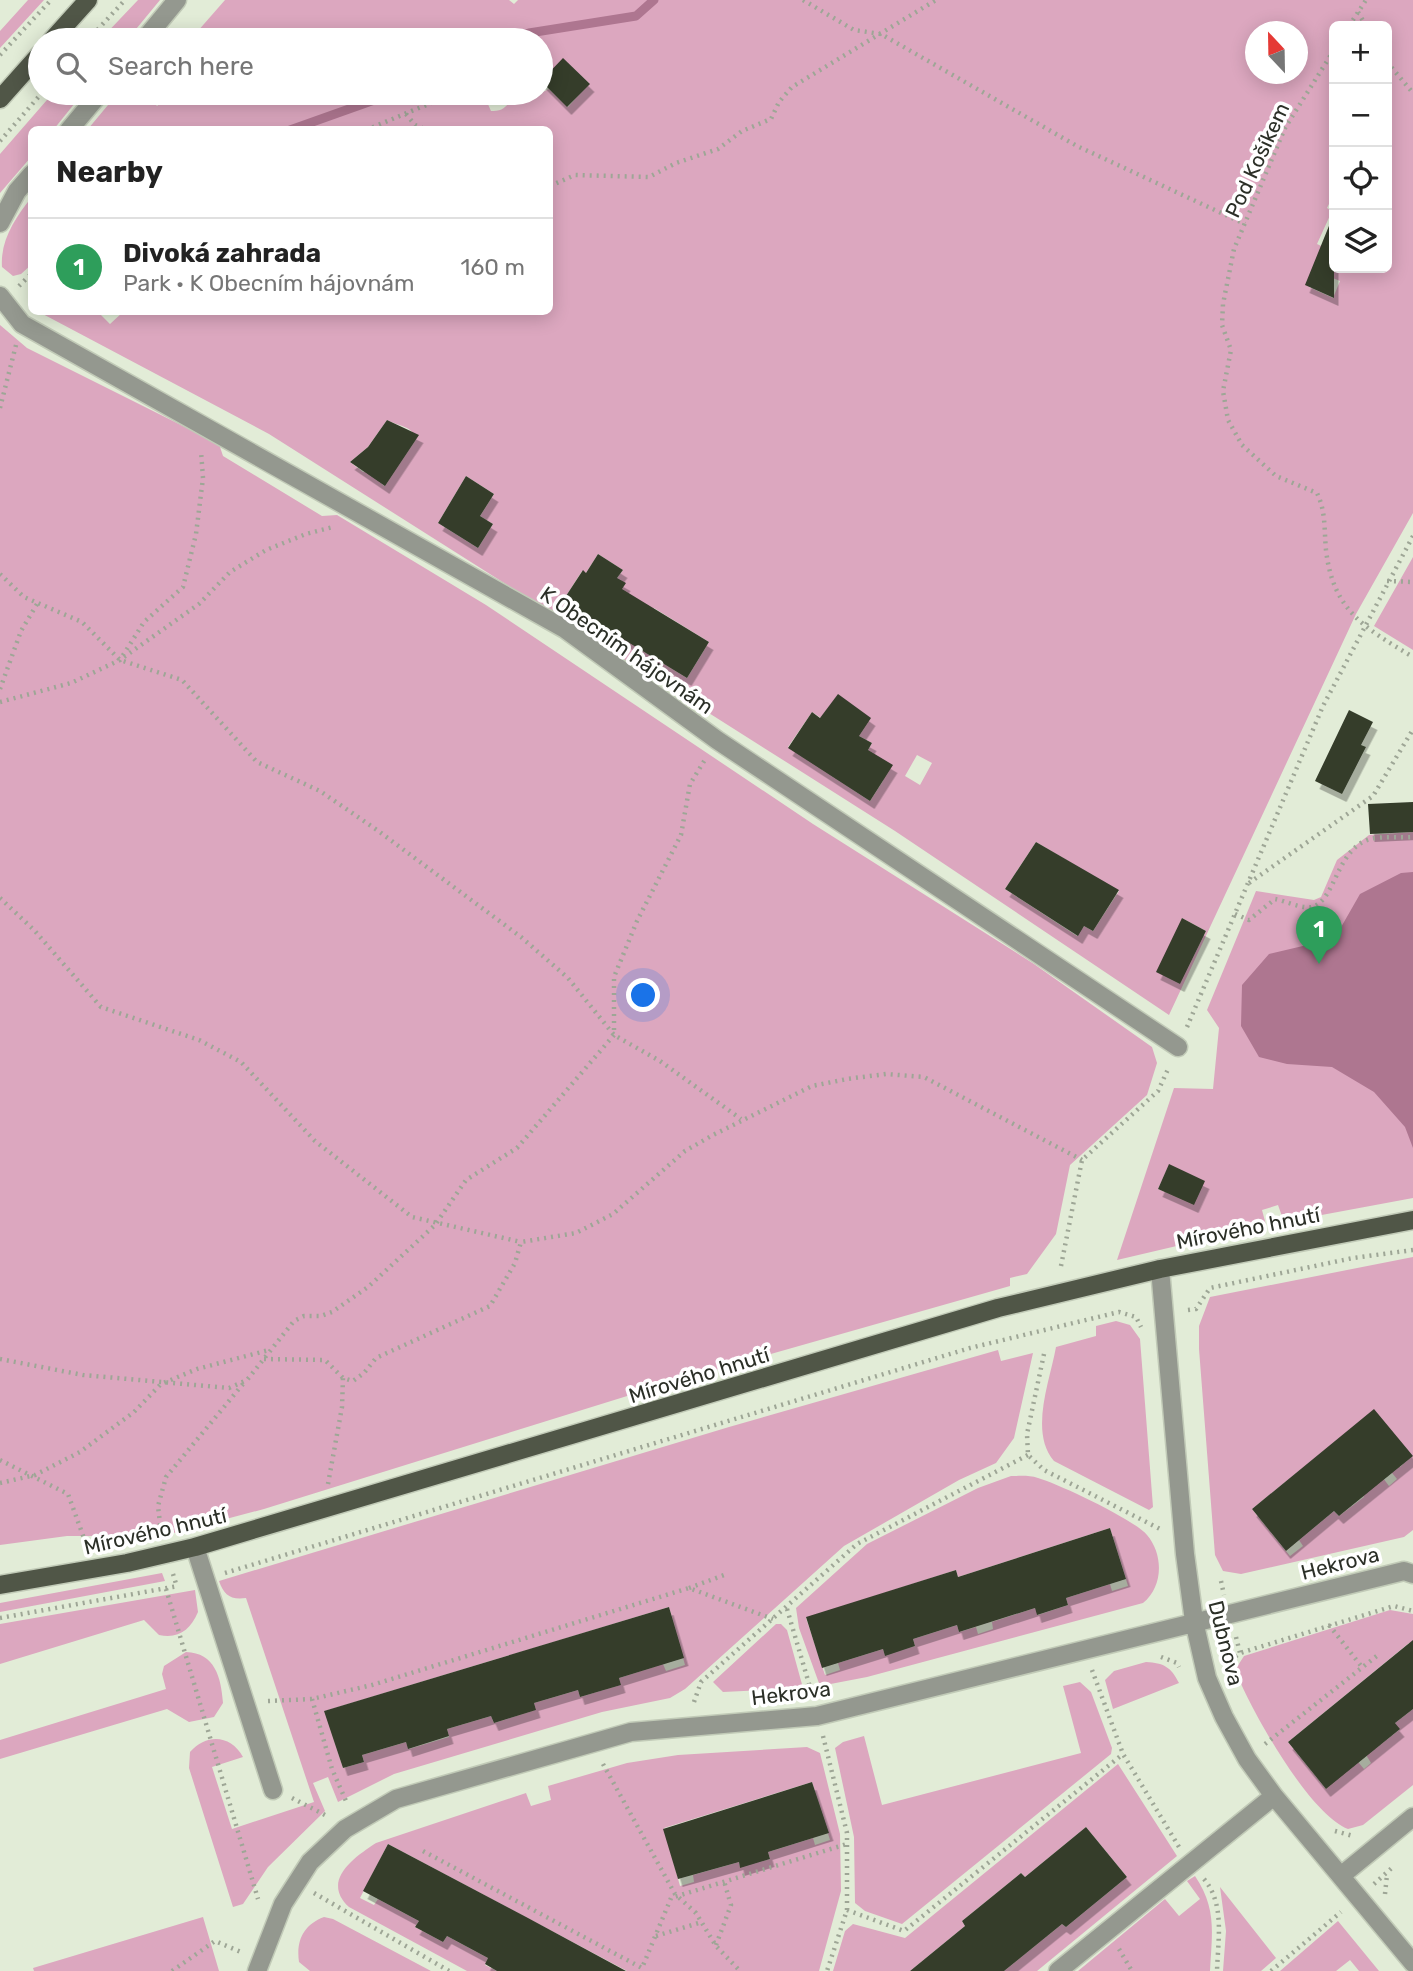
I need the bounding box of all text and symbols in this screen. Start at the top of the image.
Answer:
north arrow [1245,21,1308,84]
map controls [1329,21,1392,273]
button: + [1329,21,1392,84]
search box [28,28,553,105]
icon: search [52,48,90,86]
text: Search here [108,51,254,82]
button: − [1329,84,1392,147]
street label: Pod Košíkem [1220,99,1294,221]
button: locate [1329,147,1392,210]
text: Nearby [56,154,163,190]
button: layers [1329,210,1392,273]
text: Divoká zahrada [123,238,321,269]
text: 1 [73,253,85,281]
text: 160 m [461,253,525,281]
text: Park · K Obecním hájovnám [123,269,415,297]
street label: K Obecním hájovnám [536,581,718,719]
pin: 1 [1296,906,1342,964]
your location [626,978,660,1012]
street label: Mírového hnutí [1174,1202,1323,1254]
street label: Mírového hnutí [626,1341,773,1408]
street label: Mírového hnutí [81,1502,230,1560]
street label: Hekrova [1298,1541,1382,1585]
street label: Dubnova [1203,1598,1249,1688]
street label: Hekrova [750,1676,832,1710]

